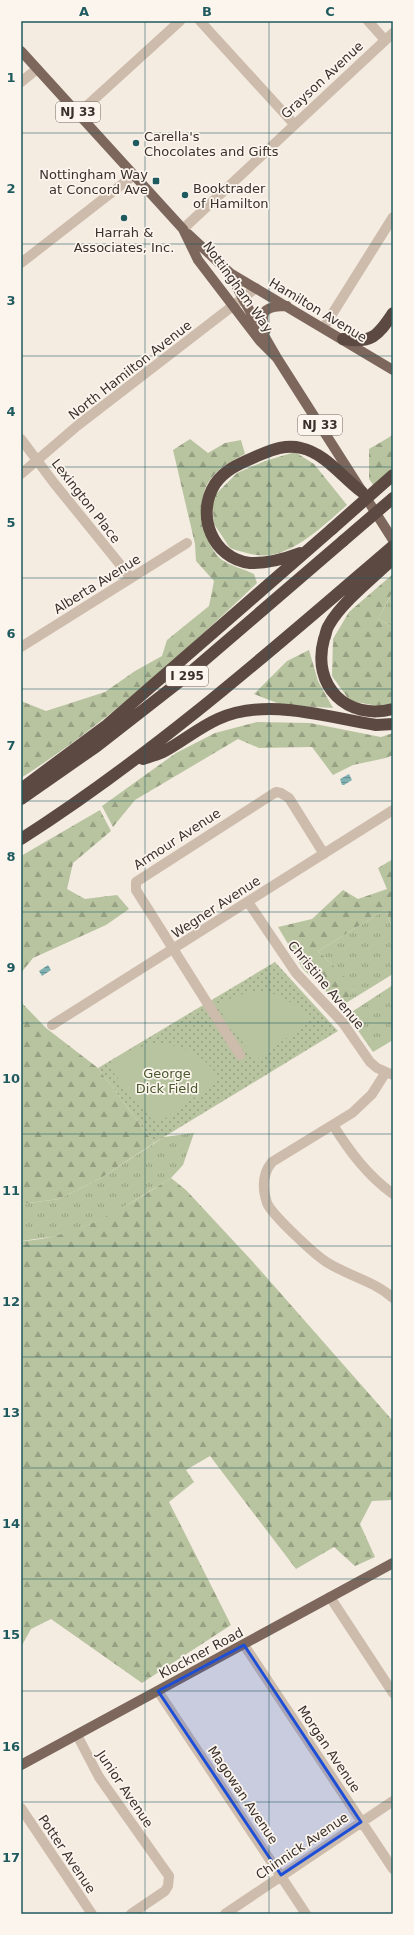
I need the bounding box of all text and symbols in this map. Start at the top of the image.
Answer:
text: A [79,4,89,19]
text: B [202,4,212,19]
text: C [325,4,335,19]
street label: Grayson Avenue [278,38,366,122]
text: 1 [6,70,16,85]
road number: NJ 33 [56,102,100,122]
place label: Carella's Chocolates and Gifts [144,129,279,159]
marker: Carella's Chocolates and Gifts [131,138,141,148]
place label: Nottingham Way at Concord Ave [39,167,148,197]
marker: Nottingham Way at Concord Ave [151,176,161,186]
text: 2 [6,181,16,196]
place label: Booktrader of Hamilton [193,181,269,211]
marker: Booktrader of Hamilton [180,190,190,200]
marker: Harrah & Associates, Inc. [119,213,129,223]
place label: Harrah & Associates, Inc. [74,225,174,255]
street label: Nottingham Way [200,239,276,336]
street label: Hamilton Avenue [266,275,370,345]
text: 3 [6,293,16,308]
street label: North Hamilton Avenue [66,317,194,423]
text: 4 [6,404,16,419]
road number: NJ 33 [298,415,342,435]
street label: Lexington Place [49,456,123,546]
text: 5 [6,515,16,530]
street label: Alberta Avenue [51,551,143,617]
text: 6 [6,626,16,641]
road number: I 295 [166,666,208,686]
text: 7 [6,738,16,753]
street label: Armour Avenue [131,805,223,873]
text: 8 [6,849,16,864]
street label: Wegner Avenue [169,873,263,941]
street label: Christine Avenue [285,938,367,1032]
text: 9 [6,960,16,975]
park label: George Dick Field [136,1066,198,1096]
text: 10 [2,1071,20,1086]
text: 11 [2,1183,20,1198]
text: 12 [2,1294,20,1309]
text: 13 [2,1405,20,1420]
text: 14 [2,1516,20,1531]
street label: Klockner Road [156,1625,246,1681]
text: 15 [2,1627,20,1642]
street label: Morgan Avenue [294,1703,364,1795]
text: 16 [2,1739,20,1754]
street label: Magowan Avenue [205,1743,281,1847]
street label: Junior Avenue [93,1747,156,1830]
street label: Chinnick Avenue [253,1810,351,1882]
street label: Potter Avenue [35,1812,99,1896]
text: 17 [2,1850,20,1865]

